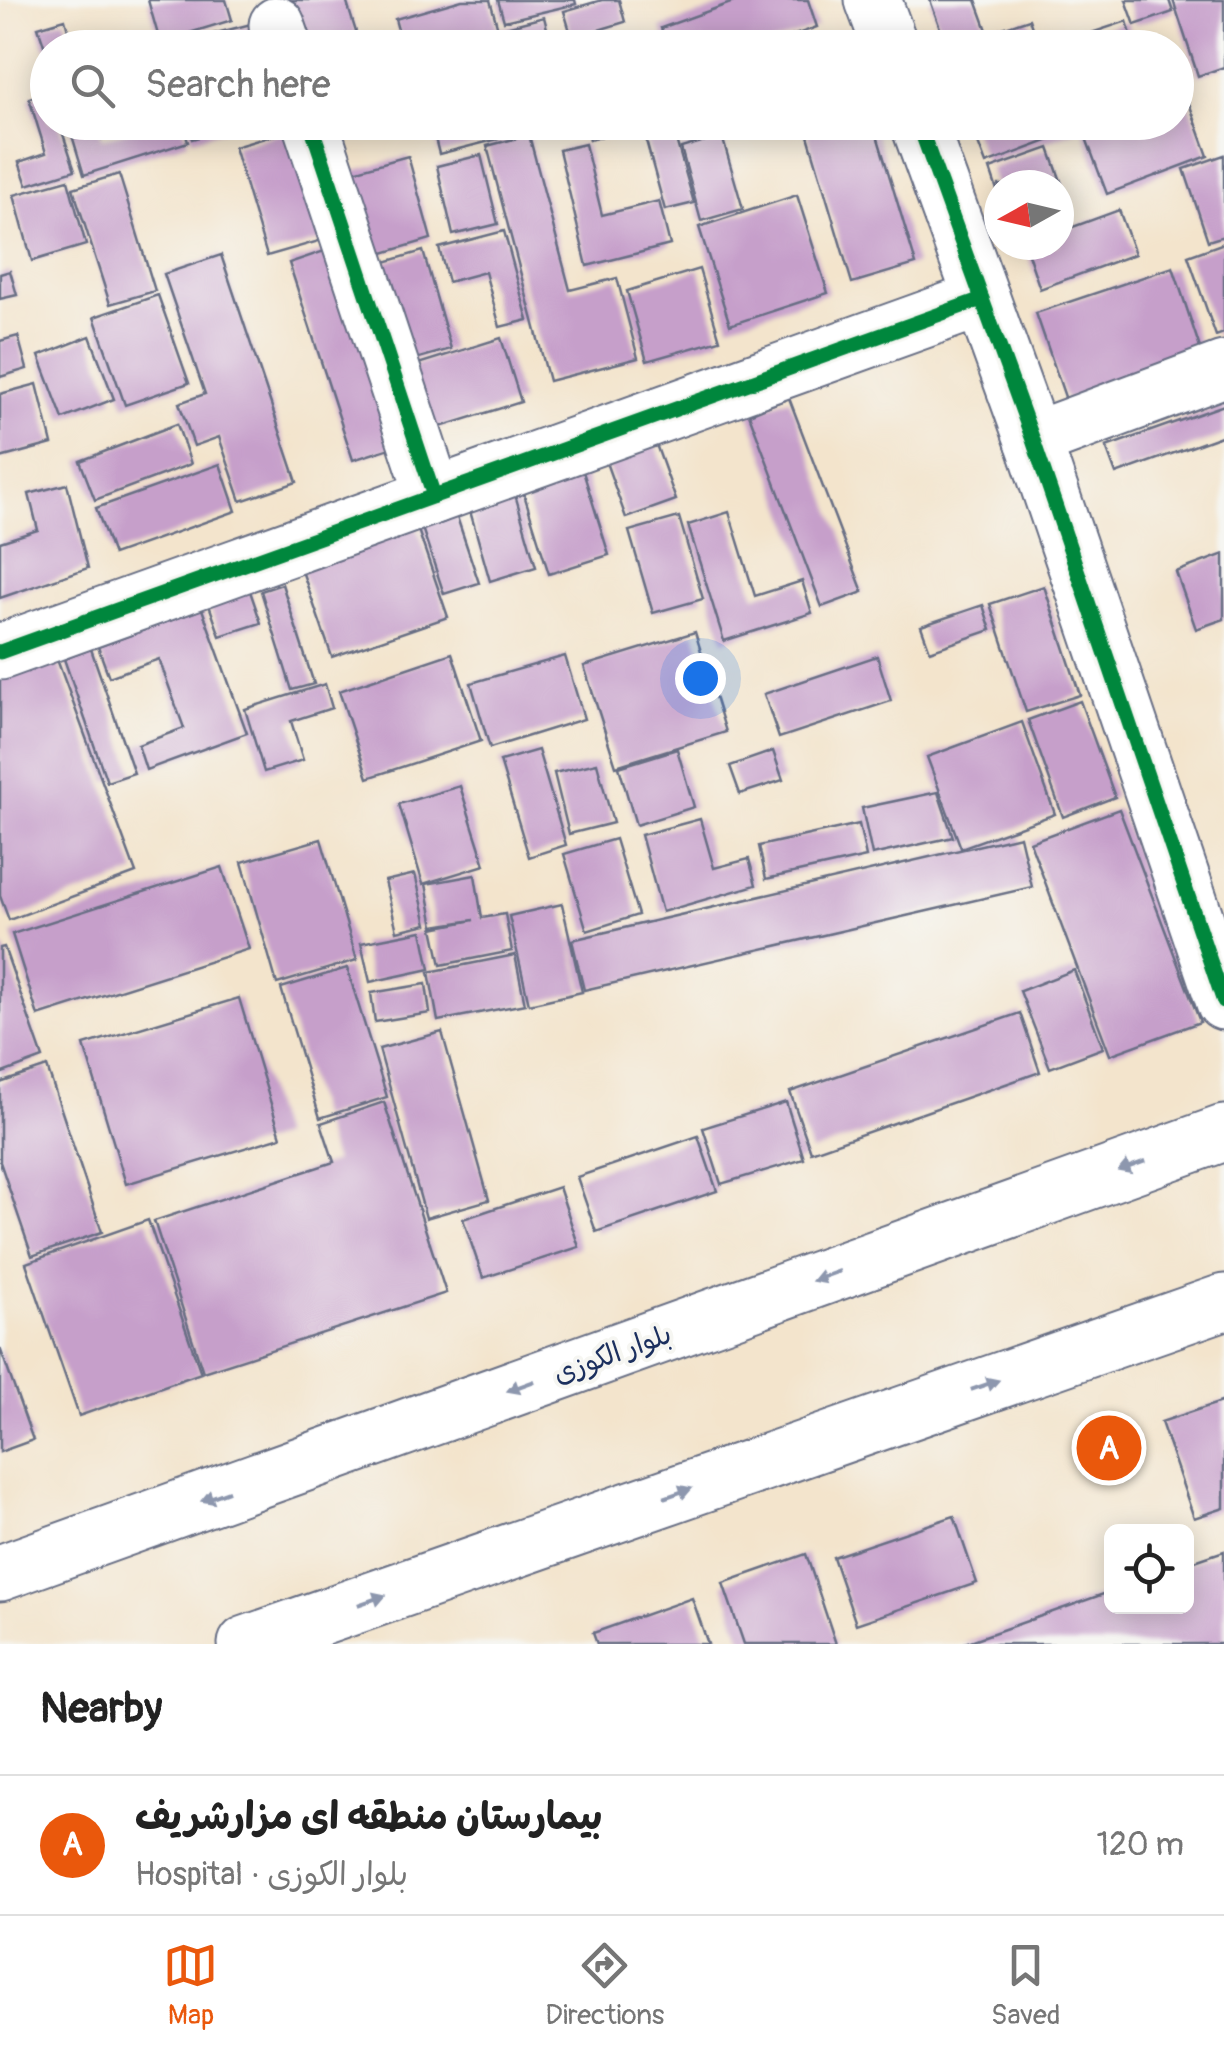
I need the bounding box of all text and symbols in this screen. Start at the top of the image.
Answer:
search box [30,30,1194,140]
icon: search [65,58,120,113]
text: Search here [145,61,331,109]
north arrow [984,170,1074,260]
your location [675,653,726,704]
one-way arrow [1117,1159,1147,1174]
one-way arrow [811,1269,841,1284]
street label: بلوار الکوزی [549,1317,676,1392]
one-way arrow [971,1377,1001,1392]
one-way arrow [505,1379,535,1394]
pin: A [1076,1410,1142,1486]
one-way arrow [664,1485,694,1500]
one-way arrow [199,1489,229,1504]
map controls [1104,1524,1194,1614]
button: locate [1104,1524,1194,1614]
one-way arrow [357,1592,387,1607]
text: Nearby [40,1683,162,1735]
text: بیمارستان منطقه ای مزارشریف [135,1793,603,1841]
text: A [62,1825,83,1865]
text: 120 m [1096,1825,1184,1865]
text: Hospital · بلوار الکوزی [135,1855,408,1895]
tab: Map [163,1938,218,2033]
tab: Directions [545,1938,664,2033]
tab: Saved [991,1938,1061,2033]

